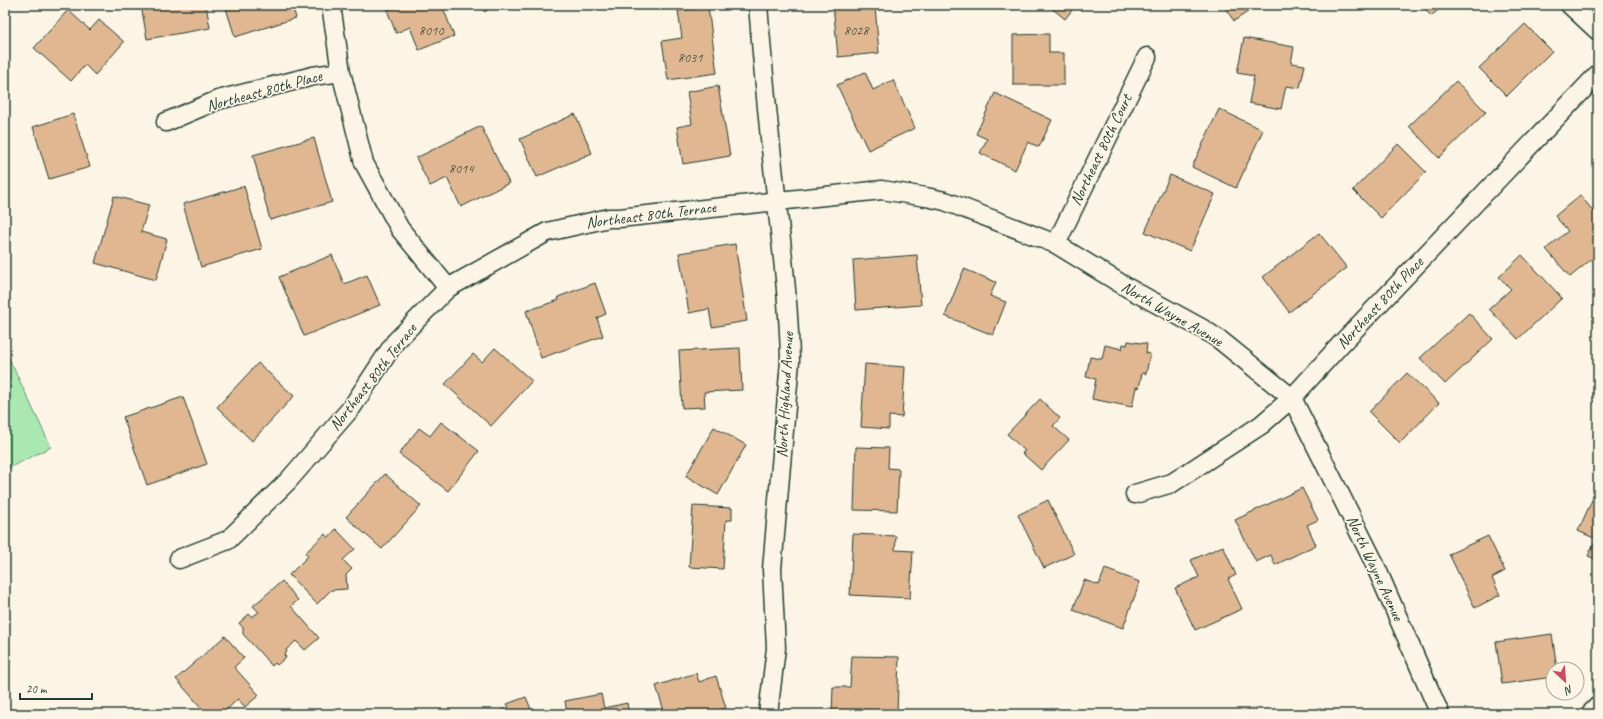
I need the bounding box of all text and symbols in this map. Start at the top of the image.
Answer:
house number: 8010 [418,22,445,39]
house number: 8028 [843,22,870,39]
house number: 8031 [677,49,703,66]
street label: Northeast 80th Place [204,66,326,116]
street label: Northeast 80th Court [1066,90,1137,209]
house number: 8014 [448,160,475,177]
street label: Northeast 80th Terrace [585,197,719,233]
street label: Northeast 80th Place [1332,251,1429,353]
street label: North Wayne Avenue [1118,277,1228,352]
street label: Northeast 80th Terrace [325,318,422,435]
street label: North Highland Avenue [772,330,798,458]
street label: North Wayne Avenue [1342,512,1409,625]
north arrow [1545,661,1585,701]
scale bar [20,675,92,701]
text: 20 m [26,681,48,697]
text: N [1561,682,1576,699]

